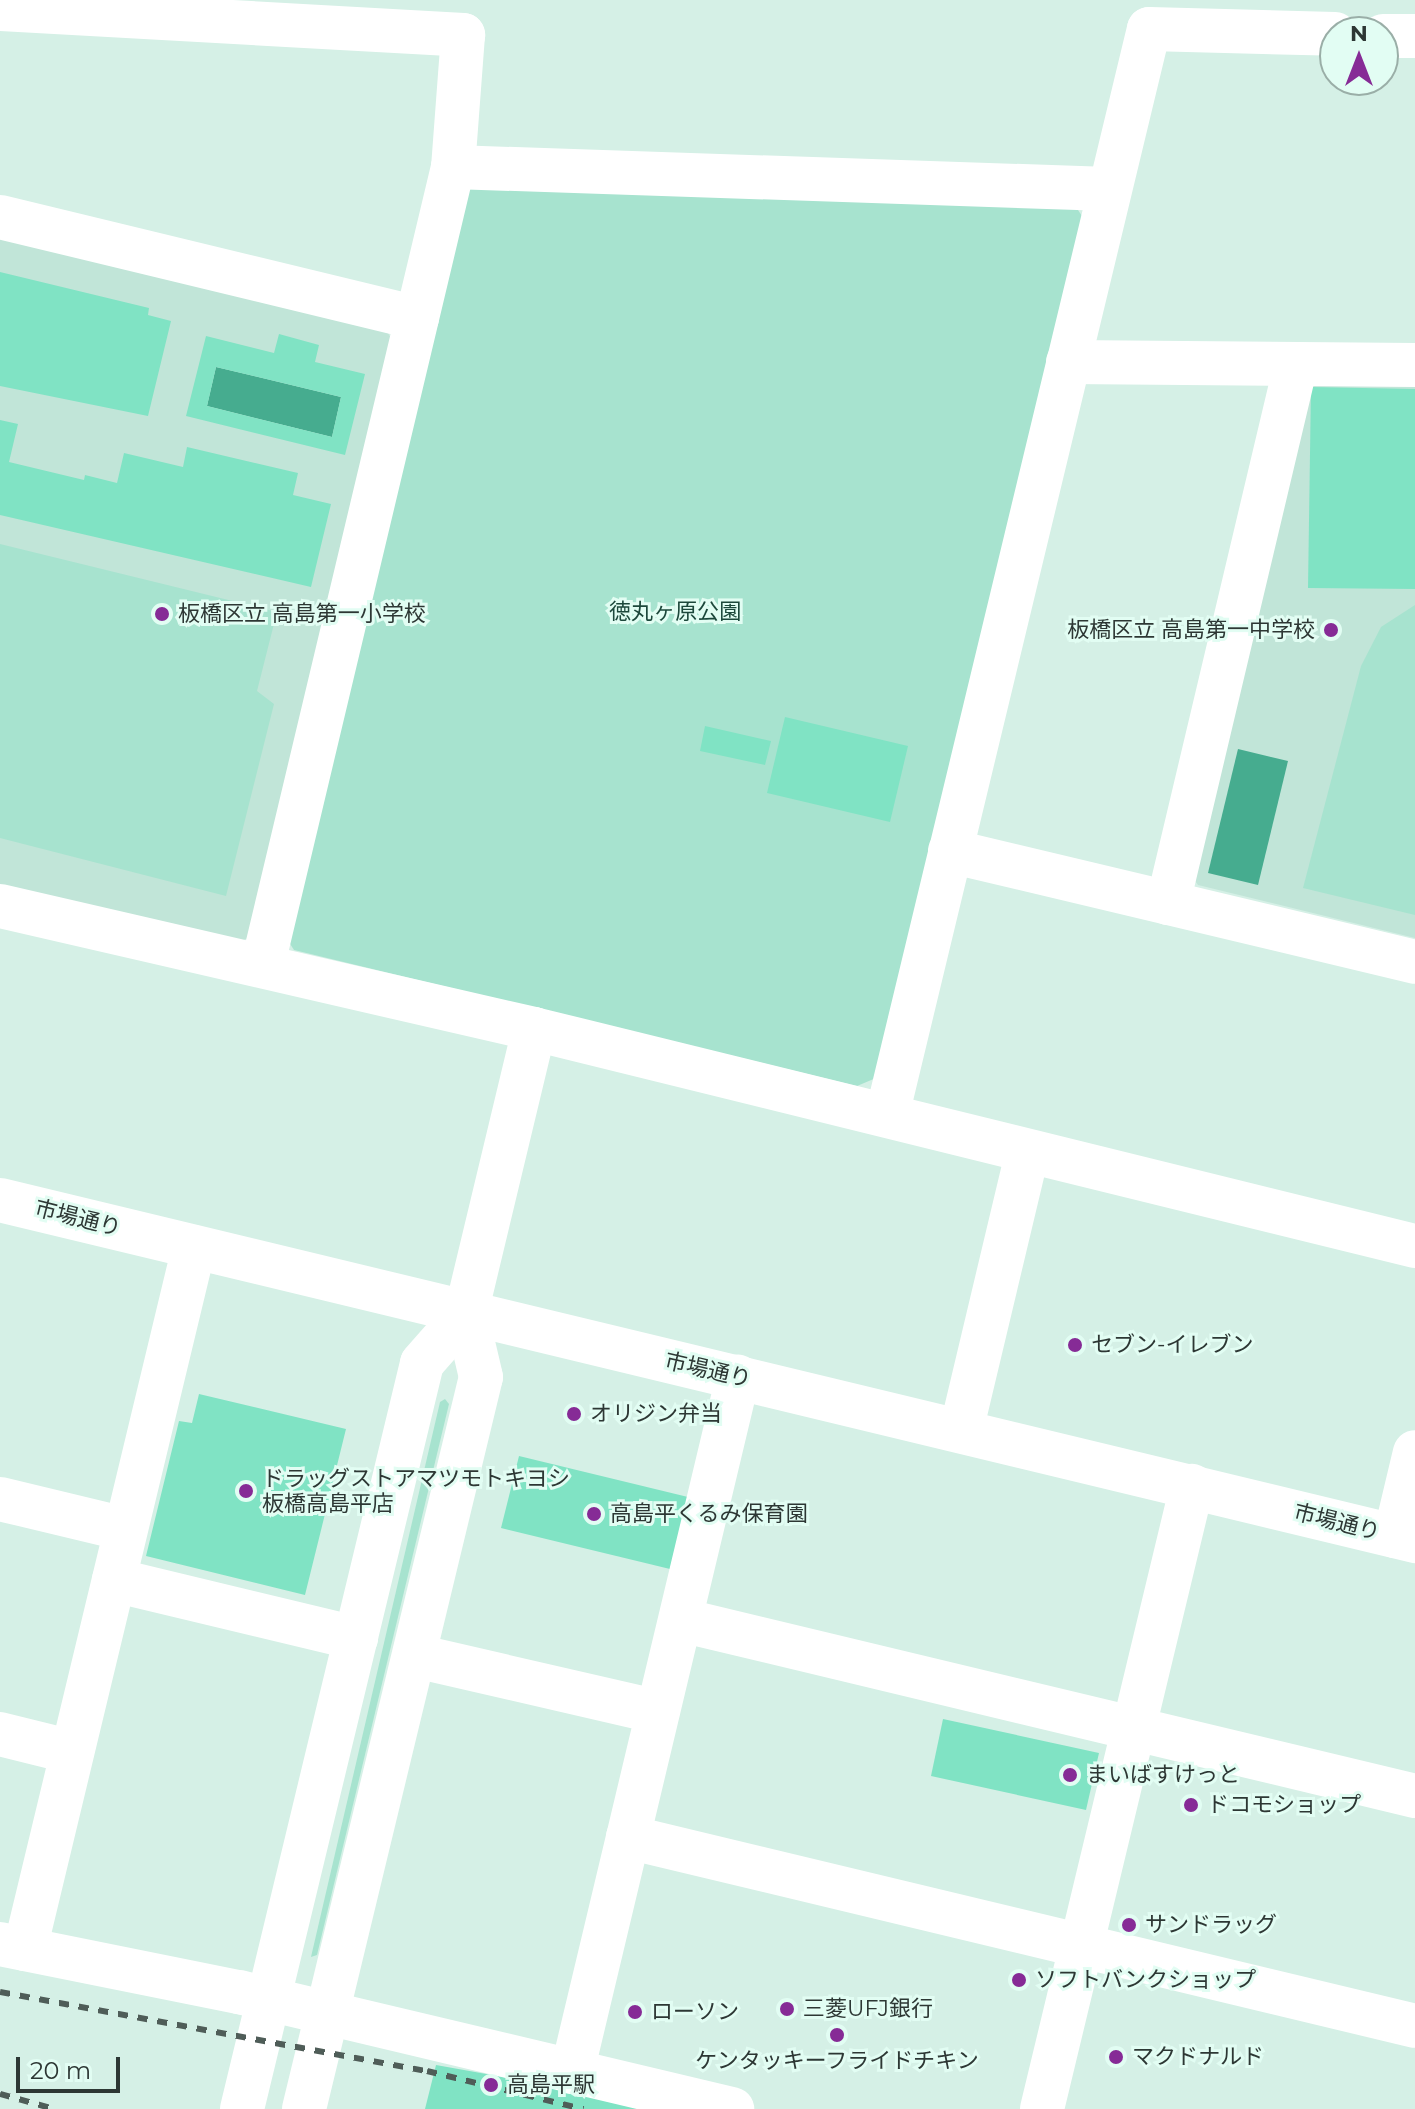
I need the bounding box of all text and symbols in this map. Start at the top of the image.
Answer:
north arrow [1319,16,1399,96]
text: N [1350,20,1368,47]
park label: 徳丸ヶ原公園 [609,599,741,625]
place label: 板橋区立 高島第一小学校 [178,601,426,627]
marker: 板橋区立 高島第一小学校 [153,605,171,623]
place label: 板橋区立 高島第一中学校 [1067,617,1315,643]
marker: 板橋区立 高島第一中学校 [1322,621,1340,639]
street label: 市場通り [32,1195,124,1241]
place label: セブン-イレブン [1091,1332,1253,1358]
marker: セブン-イレブン [1066,1336,1084,1354]
street label: 市場通り [662,1347,754,1393]
place label: オリジン弁当 [590,1401,722,1427]
marker: オリジン弁当 [565,1405,583,1423]
place label: ドラッグストアマツモトキヨシ 板橋高島平店 [262,1465,570,1516]
marker: ドラッグストアマツモトキヨシ 板橋高島平店 [237,1482,255,1500]
street label: 市場通り [1291,1499,1383,1545]
place label: 高島平くるみ保育園 [610,1501,808,1527]
marker: 高島平くるみ保育園 [585,1505,603,1523]
place label: まいばすけっと [1086,1762,1240,1788]
marker: まいばすけっと [1061,1766,1079,1784]
place label: ドコモショップ [1207,1792,1361,1818]
marker: ドコモショップ [1182,1796,1200,1814]
place label: サンドラッグ [1145,1912,1277,1938]
marker: サンドラッグ [1120,1916,1138,1934]
place label: ソフトバンクショップ [1035,1967,1255,1993]
marker: ソフトバンクショップ [1010,1971,1028,1989]
place label: 三菱UFJ銀行 [803,1996,933,2022]
place label: ローソン [651,1999,739,2025]
marker: 三菱UFJ銀行 [778,2000,796,2018]
marker: ローソン [626,2003,644,2021]
marker: ケンタッキーフライドチキン [828,2026,846,2044]
scale bar [20,2041,124,2091]
place label: マクドナルド [1132,2044,1264,2070]
place label: ケンタッキーフライドチキン [694,2048,980,2074]
marker: マクドナルド [1107,2048,1125,2066]
text: 20 m [30,2056,91,2085]
place label: 高島平駅 [507,2072,595,2098]
marker: 高島平駅 [482,2076,500,2094]

